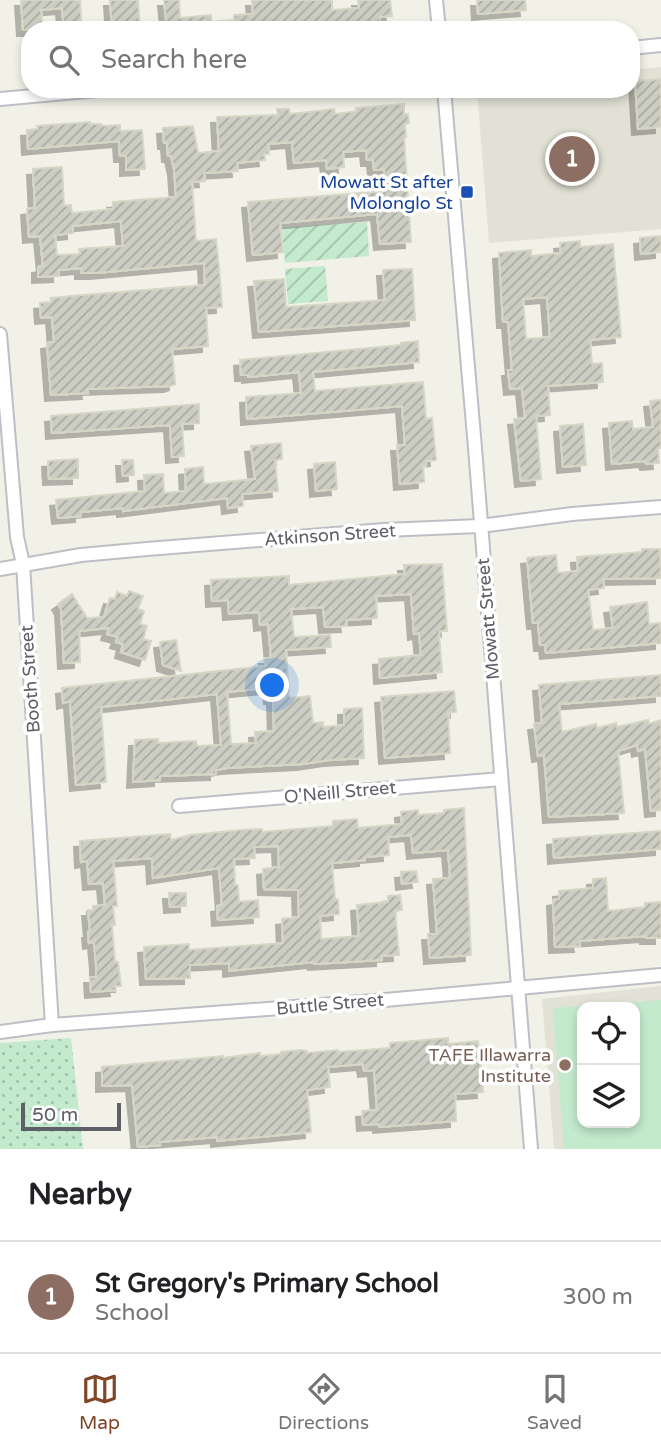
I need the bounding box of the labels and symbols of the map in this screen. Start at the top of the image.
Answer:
pin: 1 [549,133,595,185]
place label: Mowatt St after Molonglo St [320,171,453,214]
marker: Mowatt St after Molonglo St [459,184,475,200]
street label: Atkinson Street [263,519,397,551]
street label: Mowatt Street [472,557,504,681]
street label: Booth Street [15,624,45,734]
your location [255,668,289,702]
street label: O'Neill Street [283,776,397,808]
street label: Buttle Street [275,988,385,1020]
place label: TAFE Illawarra Institute [429,1044,551,1087]
marker: TAFE Illawarra Institute [557,1057,573,1073]
scale bar [21,1100,121,1132]

